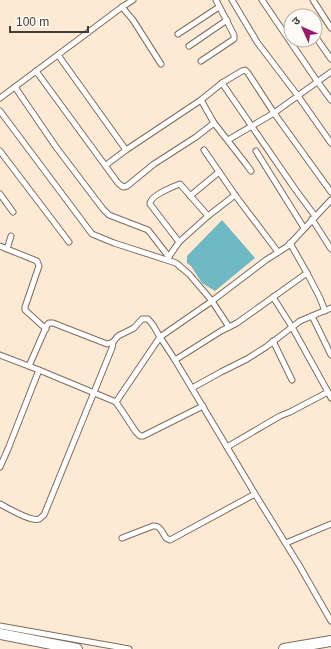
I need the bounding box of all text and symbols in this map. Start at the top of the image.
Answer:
scale bar [10,8,88,34]
north arrow [283,8,323,48]
text: उ [289,14,303,27]
text: 100 m [16,15,49,29]

